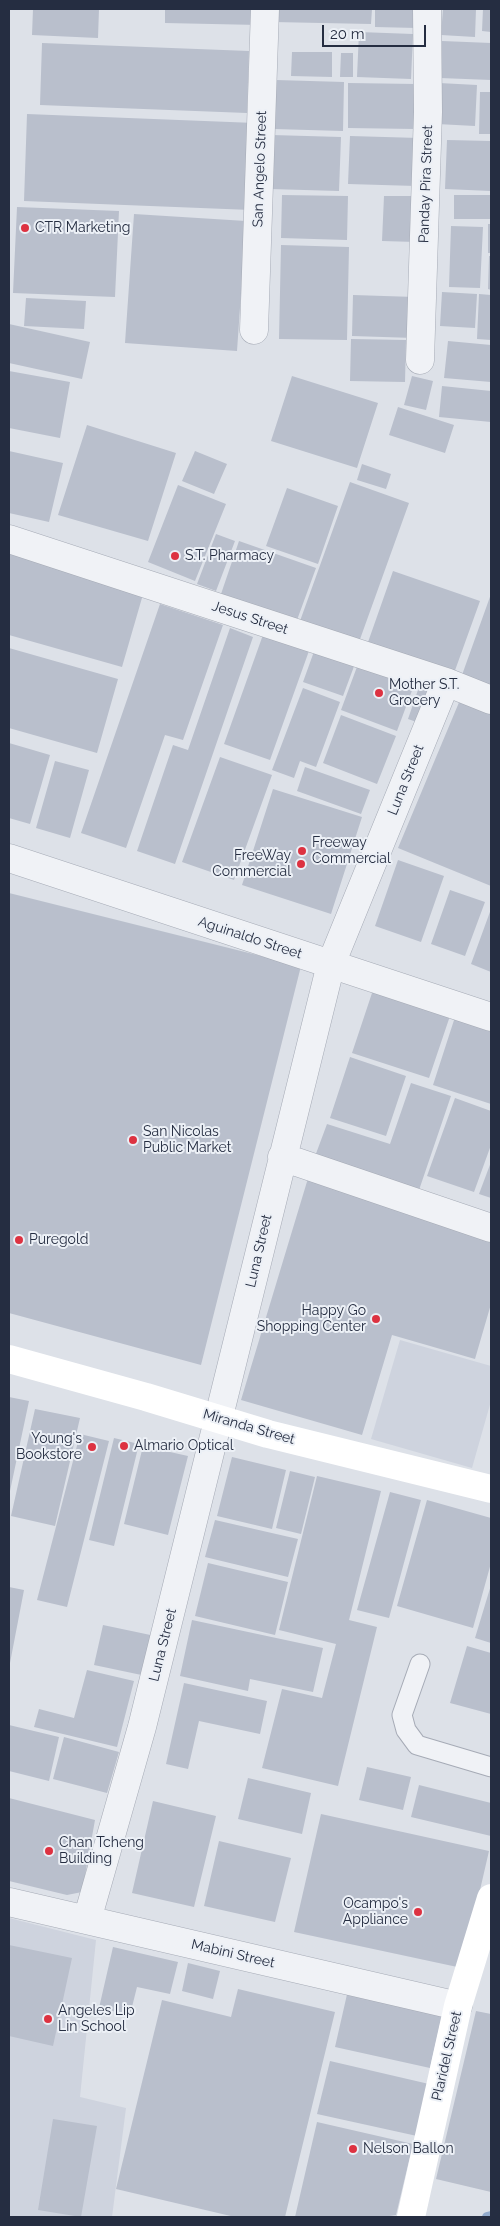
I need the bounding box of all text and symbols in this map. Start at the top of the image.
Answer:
scale bar [325,15,429,47]
text: 20 m [330,25,365,43]
street label: San Angelo Street [250,110,270,228]
street label: Panday Pira Street [416,125,436,243]
place label: CTR Marketing [35,220,130,236]
marker: CTR Marketing [19,222,31,234]
place label: S.T. Pharmacy [185,548,274,564]
marker: S.T. Pharmacy [169,550,181,562]
street label: Jesus Street [210,598,290,638]
place label: Mother S.T. Grocery [389,677,459,710]
marker: Mother S.T. Grocery [373,687,385,699]
street label: Luna Street [384,742,428,818]
place label: Freeway Commercial [312,835,391,868]
marker: Freeway Commercial [296,845,308,857]
place label: FreeWay Commercial [212,848,291,880]
marker: FreeWay Commercial [295,858,307,870]
street label: Aguinaldo Street [196,913,304,963]
place label: San Nicolas Public Market [143,1124,231,1156]
marker: San Nicolas Public Market [127,1134,139,1146]
street label: Luna Street [242,1213,276,1289]
place label: Puregold [29,1232,88,1248]
marker: Puregold [13,1234,25,1246]
place label: Happy Go Shopping Center [257,1303,366,1335]
marker: Happy Go Shopping Center [370,1313,382,1325]
street label: Miranda Street [201,1406,297,1448]
place label: Young's Bookstore [16,1431,82,1464]
place label: Almario Optical [134,1438,233,1454]
marker: Almario Optical [118,1440,130,1452]
marker: Young's Bookstore [86,1441,98,1453]
street label: Luna Street [146,1607,180,1683]
place label: Chan Tcheng Building [59,1835,144,1868]
marker: Chan Tcheng Building [43,1845,55,1857]
place label: Ocampo's Appliance [343,1896,408,1928]
marker: Ocampo's Appliance [412,1906,424,1918]
street label: Mabini Street [190,1936,276,1972]
place label: Angeles Lip Lin School [58,2003,135,2035]
street label: Plaridel Street [429,2010,465,2102]
marker: Angeles Lip Lin School [42,2013,54,2025]
place label: Nelson Ballon [363,2141,454,2157]
marker: Nelson Ballon [347,2143,359,2155]

